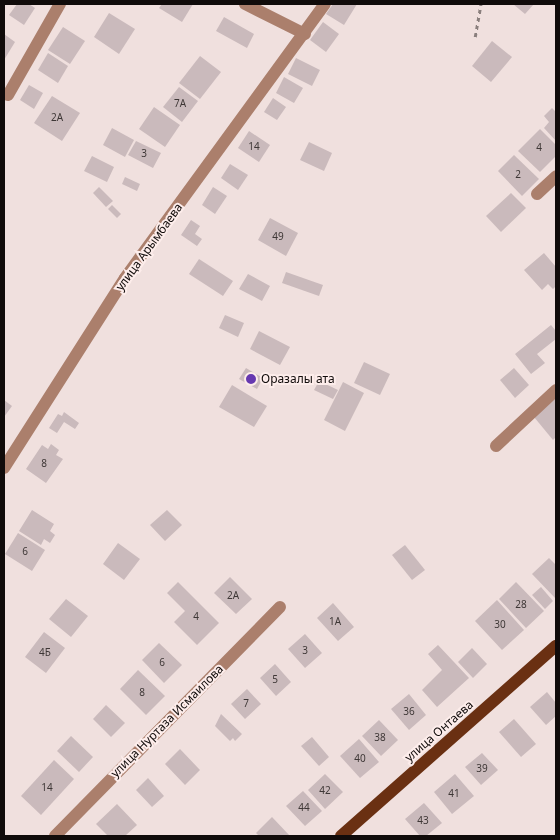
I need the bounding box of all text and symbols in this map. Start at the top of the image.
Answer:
house number: 7А [174,98,186,110]
house number: 2А [51,112,63,124]
house number: 14 [248,141,260,153]
house number: 4 [536,142,542,154]
house number: 3 [141,148,147,160]
house number: 2 [515,169,521,181]
street label: улица Арымбаева [113,201,185,293]
house number: 49 [272,231,284,243]
place label: Оразалы ата [261,372,335,386]
marker: Оразалы ата [245,373,257,385]
house number: 8 [41,458,47,470]
house number: 6 [22,546,28,558]
house number: 2А [227,590,239,602]
house number: 28 [515,599,527,611]
house number: 4 [193,611,199,623]
house number: 1А [329,616,341,628]
house number: 30 [494,619,506,631]
house number: 3 [302,645,308,657]
house number: 4Б [39,647,51,659]
house number: 6 [159,657,165,669]
street label: улица Нуртаза Исмаилова [108,662,226,780]
house number: 5 [272,674,278,686]
house number: 8 [139,687,145,699]
street label: улица Онтаева [402,697,476,765]
house number: 7 [243,698,249,710]
house number: 36 [403,706,415,718]
house number: 38 [374,732,386,744]
house number: 40 [354,753,366,765]
house number: 39 [476,763,488,775]
house number: 14 [41,782,53,794]
house number: 42 [319,785,331,797]
house number: 41 [448,788,460,800]
house number: 44 [298,802,310,814]
house number: 43 [417,815,429,827]

